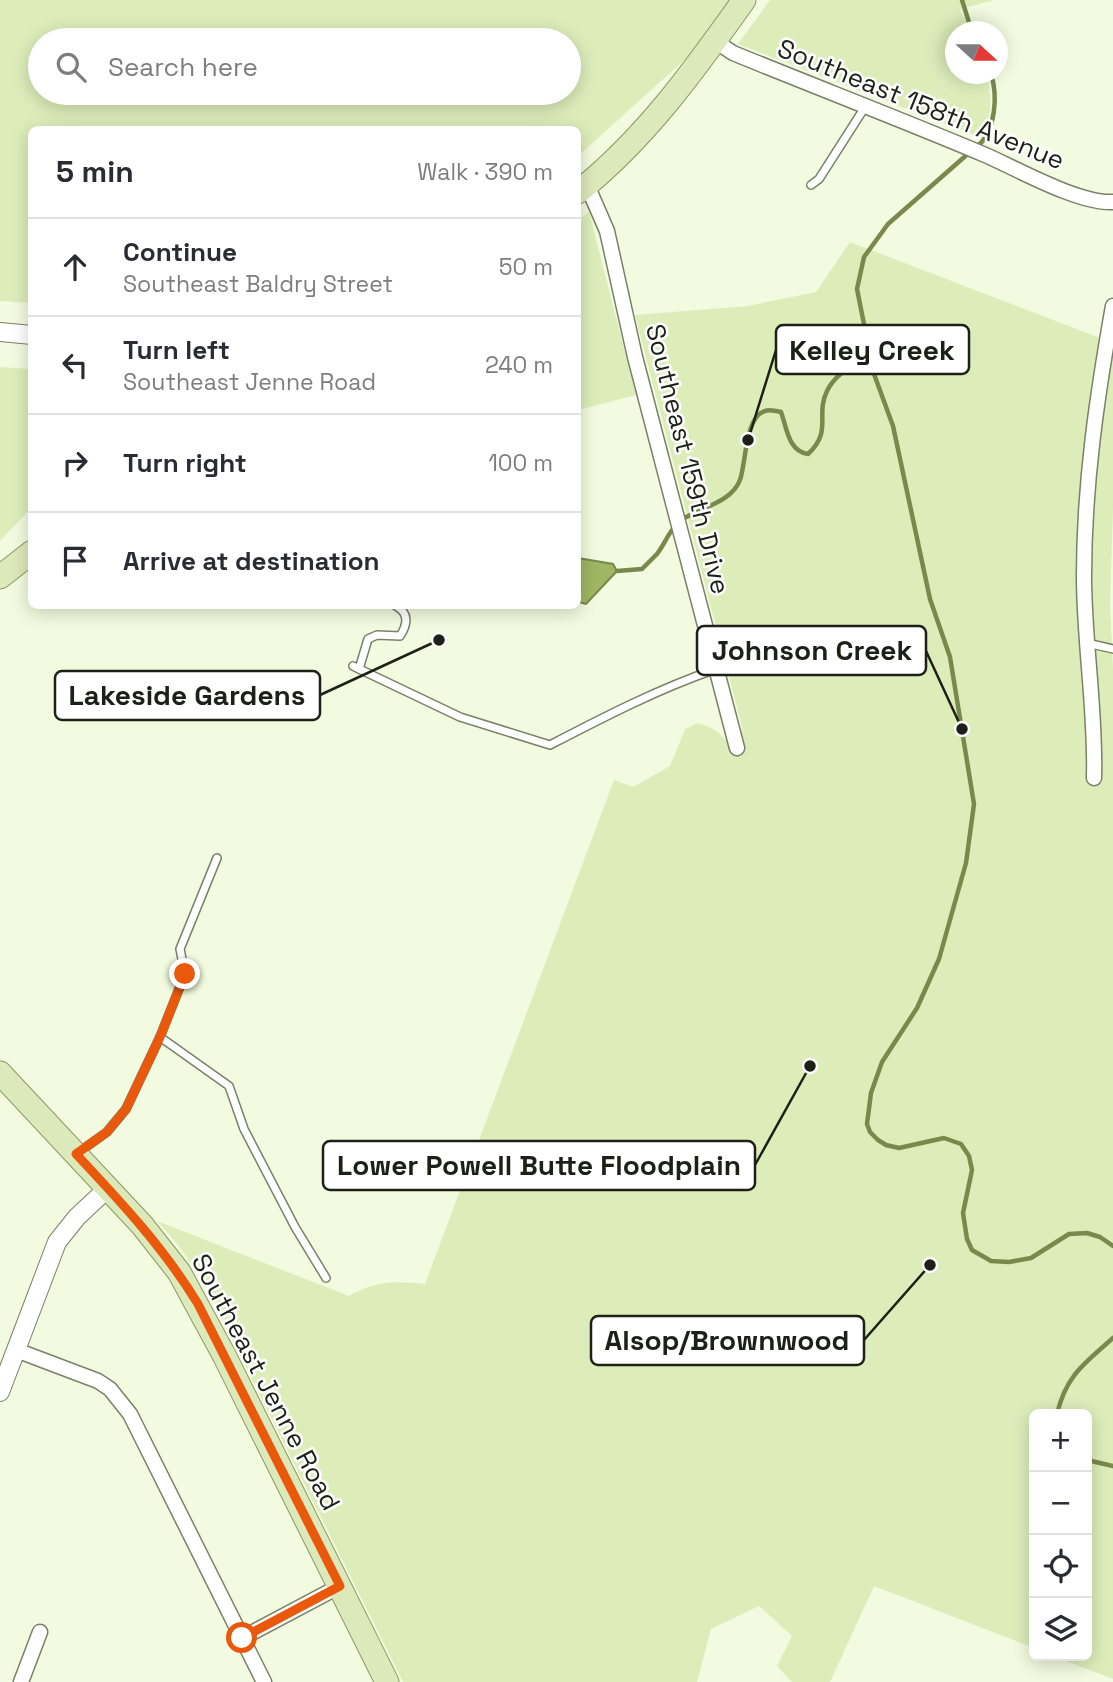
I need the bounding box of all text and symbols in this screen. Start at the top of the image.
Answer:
north arrow [945,21,1008,84]
search box [28,28,581,105]
street label: Southeast 158th Avenue [772,31,1070,177]
icon: search [52,48,90,86]
text: Search here [108,50,258,84]
text: 5 min [56,152,134,191]
text: Walk · 390 m [417,157,553,187]
text: Continue [123,235,237,269]
icon: ahead [56,248,94,286]
text: 50 m [499,252,553,282]
text: Southeast Baldry Street [123,269,393,299]
street label: Southeast 159th Drive [638,320,738,598]
callout: Kelley Creek [776,325,969,374]
text: Kelley Creek [789,332,955,368]
text: Turn left [123,333,230,367]
icon: left [56,346,94,384]
text: 240 m [485,350,553,380]
text: Southeast Jenne Road [123,367,376,397]
icon: right [56,444,94,482]
text: Turn right [123,446,247,480]
text: 100 m [488,448,553,478]
icon: arrive [56,542,94,580]
text: Arrive at destination [123,544,380,578]
callout: Johnson Creek [697,626,926,675]
text: Johnson Creek [712,632,912,668]
callout: Lakeside Gardens [55,671,320,720]
text: Lakeside Gardens [69,677,305,713]
route end [169,958,200,989]
callout: Lower Powell Butte Floodplain [323,1141,755,1190]
text: Lower Powell Butte Floodplain [337,1147,741,1183]
street label: Southeast Jenne Road [184,1248,348,1516]
callout: Alsop/Brownwood [591,1316,864,1365]
text: Alsop/Brownwood [605,1322,849,1358]
map controls [1029,1409,1092,1661]
button: + [1029,1409,1092,1472]
button: − [1029,1472,1092,1535]
button: locate [1029,1535,1092,1598]
button: layers [1029,1598,1092,1661]
route start [226,1622,257,1653]

